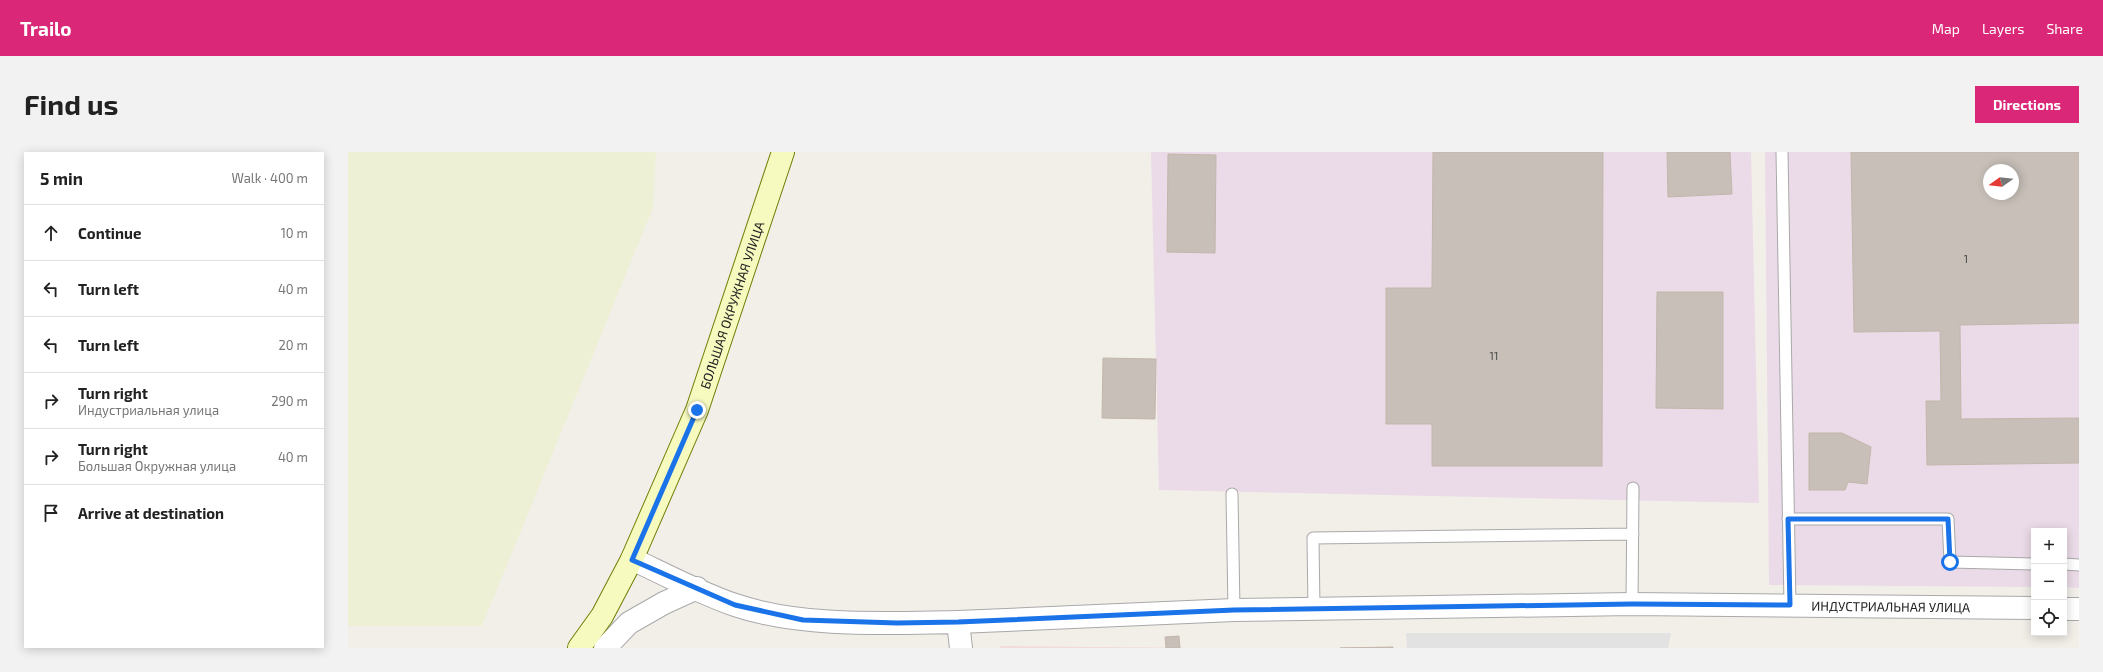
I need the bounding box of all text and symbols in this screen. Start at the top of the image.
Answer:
text: Trailo [20,17,72,40]
text: Map [1932,20,1960,37]
text: Layers [1982,20,2024,37]
text: Share [2046,20,2083,37]
button: Directions [1975,86,2079,123]
text: Find us [24,87,118,121]
north arrow [1983,164,2019,200]
text: 5 min [40,168,83,188]
text: Walk · 400 m [232,170,308,186]
street label: БОЛЬШАЯ ОКРУЖНАЯ УЛИЦА [697,219,767,391]
icon: ahead [40,222,62,244]
text: Continue [78,224,141,242]
text: 10 m [281,225,308,241]
house number: 1 [1964,252,1968,265]
icon: left [40,278,62,300]
text: Turn left [78,280,139,298]
text: 40 m [278,281,308,297]
icon: left [40,334,62,356]
text: Turn left [78,336,139,354]
text: 20 m [279,337,308,353]
house number: 11 [1490,349,1498,362]
text: Turn right [78,384,148,402]
icon: right [40,390,62,412]
text: 290 m [271,393,308,409]
route end [688,401,706,419]
text: Индустриальная улица [78,402,219,418]
text: Turn right [78,440,148,458]
icon: right [40,446,62,468]
text: 40 m [278,449,308,465]
text: Большая Окружная улица [78,458,236,474]
icon: arrive [40,502,62,524]
text: Arrive at destination [78,504,224,522]
map controls [2031,528,2067,636]
button: + [2031,528,2067,564]
route start [1941,553,1959,571]
button: − [2031,564,2067,600]
street label: ИНДУСТРИАЛЬНАЯ УЛИЦА [1811,598,1970,615]
button: locate [2031,600,2067,636]

